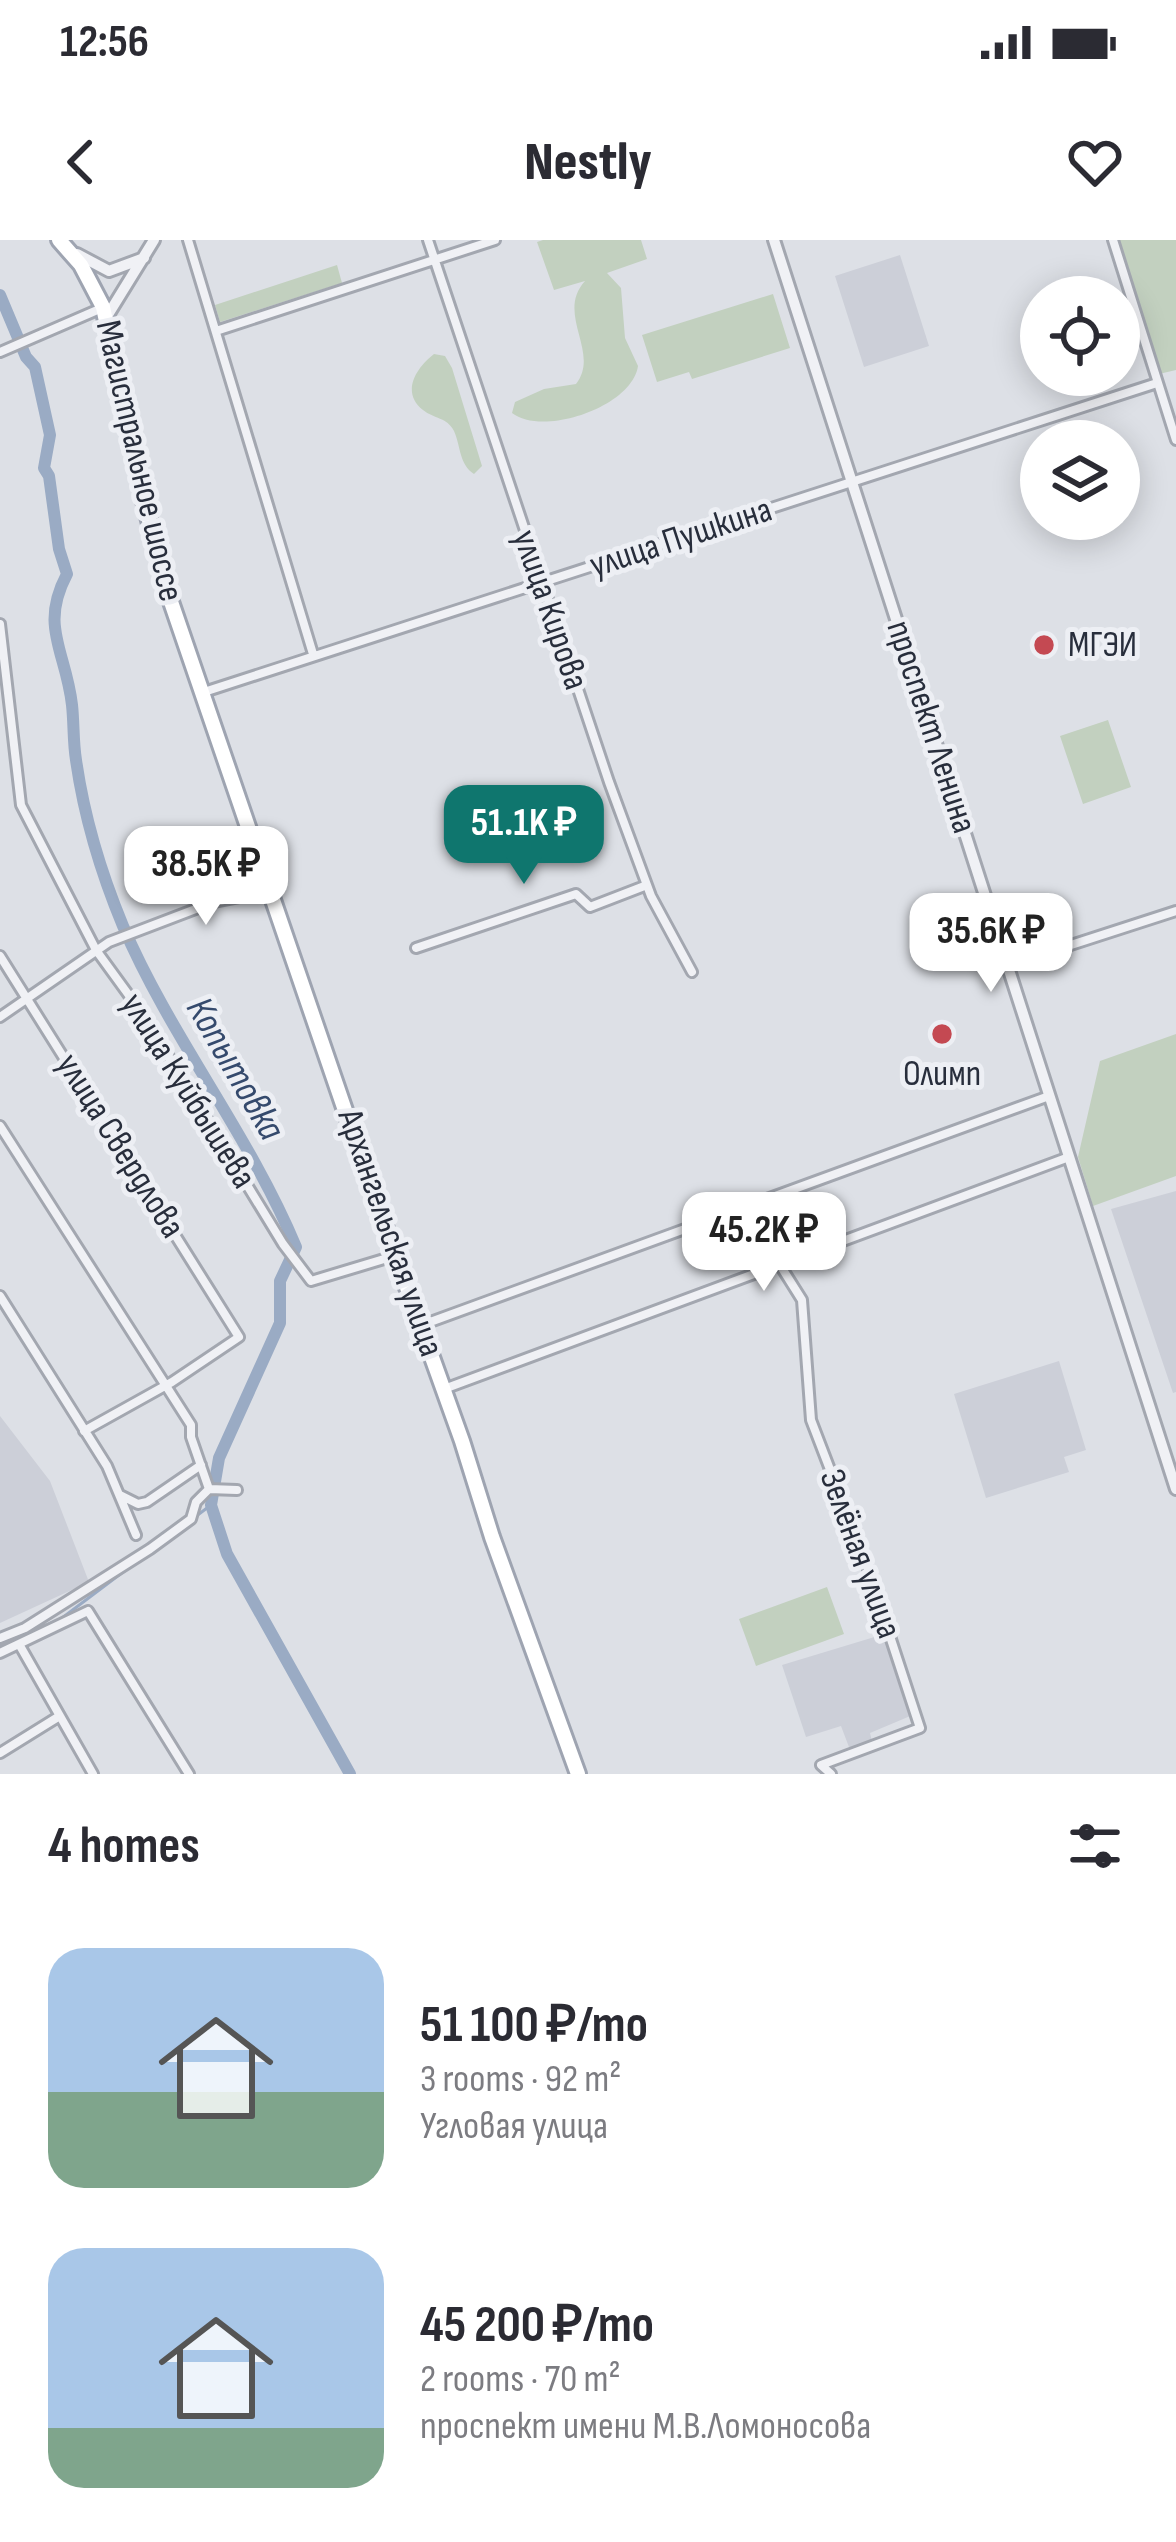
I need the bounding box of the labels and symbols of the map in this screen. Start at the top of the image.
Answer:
street label: Магистральное шоссе [86,316,192,606]
street label: улица Пушкина [585,488,777,588]
street label: улица Кирова [503,525,597,695]
street label: проспект Ленина [876,615,986,839]
place label: МГЭИ [1068,624,1137,667]
marker: МГЭИ [1031,632,1057,658]
pin: 51.1K ₽ [413,785,635,887]
pin: 38.5K ₽ [95,826,317,928]
pin: 35.6K ₽ [880,893,1102,995]
street label: улица Куйбышева [111,985,265,1197]
water label: Копытовка [175,989,295,1149]
marker: Олимп [929,1021,955,1047]
street label: улица Свердлова [46,1046,194,1246]
place label: Олимп [903,1053,981,1096]
street label: Архангельская улица [327,1103,452,1362]
pin: 45.2K ₽ [653,1192,875,1294]
street label: Зелёная улица [810,1464,910,1644]

